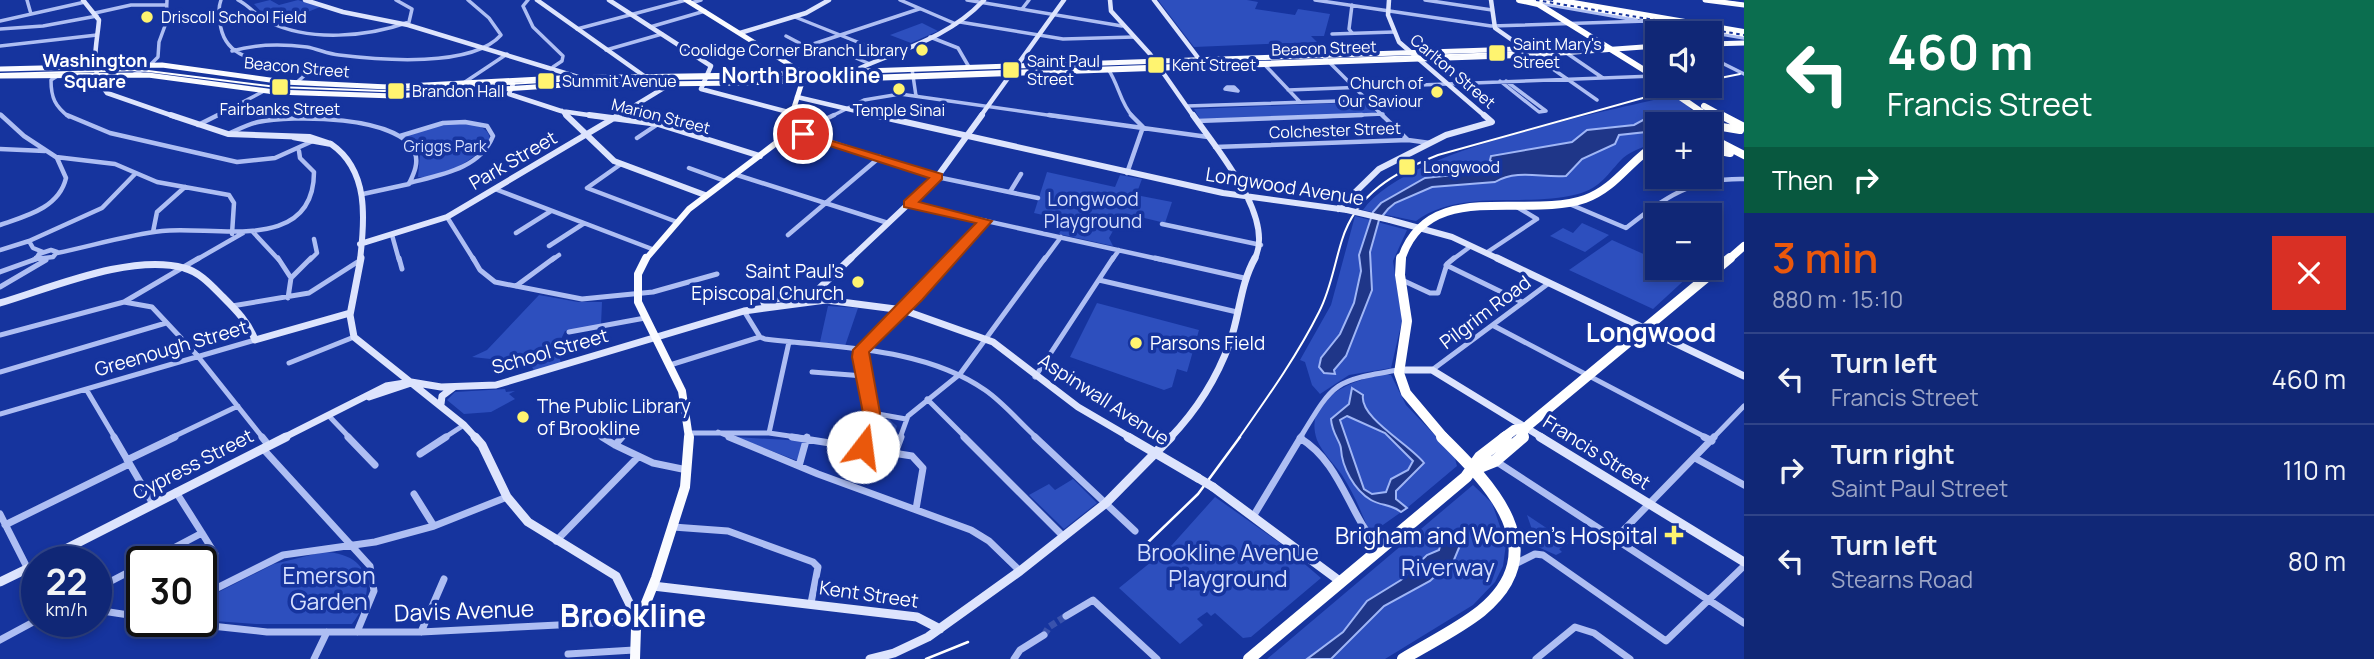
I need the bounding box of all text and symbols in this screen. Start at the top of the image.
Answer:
place label: Driscoll School Field [161,6,307,28]
marker: Driscoll School Field [139,9,155,25]
text: 460 m [1887,18,2033,85]
map controls [1645,21,1722,280]
button: sound [1645,21,1722,98]
icon: left [1772,28,1863,119]
street label: Carlton Street [1406,29,1500,113]
place label: Saint Mary's Street [1513,33,1602,73]
street label: Beacon Street [1271,35,1377,61]
place label: Coolidge Corner Branch Library [679,39,909,61]
marker: Coolidge Corner Branch Library [914,42,930,58]
marker: Saint Mary's Street [1487,43,1507,63]
district label: Washington Square [42,48,148,93]
place label: Saint Paul Street [1027,50,1100,90]
street label: Beacon Street [243,51,351,83]
place label: Kent Street [1172,54,1256,76]
marker: Kent Street [1146,55,1166,75]
marker: Saint Paul Street [1001,60,1021,80]
district label: North Brookline [722,61,880,89]
place label: Summit Avenue [562,70,677,92]
marker: Summit Avenue [536,71,556,91]
place label: Church of Our Saviour [1338,72,1423,112]
marker: Fairbanks Street [270,77,290,97]
place label: Brandon Hall [412,80,505,102]
marker: Brandon Hall [386,81,406,101]
marker: Temple Sinai [891,81,907,97]
text: Francis Street [1887,82,2093,126]
marker: Church of Our Saviour [1429,84,1445,100]
street label: Marion Street [609,93,713,139]
place label: Fairbanks Street [220,98,340,120]
place label: Temple Sinai [853,99,945,121]
pin [773,104,833,164]
button: + [1645,112,1722,189]
icon: arrive [784,115,822,153]
street label: Colchester Street [1269,117,1401,143]
street label: Park Street [464,124,562,196]
park label: Griggs Park [403,135,488,157]
place label: Longwood [1423,156,1500,178]
marker: Longwood [1397,157,1417,177]
street label: Longwood Avenue [1204,161,1366,211]
icon: right [1847,161,1885,199]
text: Then [1772,162,1833,198]
park label: Longwood Playground [1044,186,1142,234]
button: − [1645,203,1722,280]
text: 3 min [1772,228,1878,286]
button: close [2272,236,2346,310]
place label: Saint Paul's Episcopal Church [691,258,844,306]
street label: Pilgrim Road [1434,269,1536,355]
marker: Saint Paul's Episcopal Church [850,274,866,290]
text: 880 m · 15:10 [1772,283,1903,315]
street label: Greenough Street [92,314,250,382]
district label: Longwood [1586,314,1716,350]
street label: School Street [489,322,611,380]
place label: Parsons Field [1150,330,1265,356]
marker: Parsons Field [1128,335,1144,351]
text: Turn left [1831,345,1938,381]
street label: Aspinwall Avenue [1033,347,1175,451]
icon: left [1772,360,1810,398]
text: 460 m [2271,361,2346,397]
text: Francis Street [1831,381,1979,413]
place label: The Public Library of Brookline [537,393,691,441]
marker: The Public Library of Brookline [515,409,531,425]
street label: Francis Street [1538,409,1656,495]
position arrow [826,410,900,484]
street label: Cypress Street [128,422,258,506]
text: Turn right [1831,436,1955,472]
icon: right [1772,451,1810,489]
text: 110 m [2283,452,2346,488]
text: Saint Paul Street [1831,472,2008,504]
place label: Brigham and Women's Hospital [1335,519,1658,551]
marker: Brigham and Women's Hospital [1664,525,1684,545]
text: Turn left [1831,527,1938,563]
park label: Brookline Avenue Playground [1137,536,1319,594]
icon: left [1772,542,1810,580]
text: 80 m [2288,543,2346,579]
speed limit sign: 30 [126,546,217,637]
park label: Riverway [1401,551,1495,583]
text: 22 [46,558,87,606]
park label: Emerson Garden [282,559,376,617]
text: Stearns Road [1831,563,1973,595]
street label: Kent Street [818,574,920,614]
street label: Davis Avenue [393,592,535,628]
district label: Brookline [560,593,706,637]
text: km/h [46,597,87,621]

